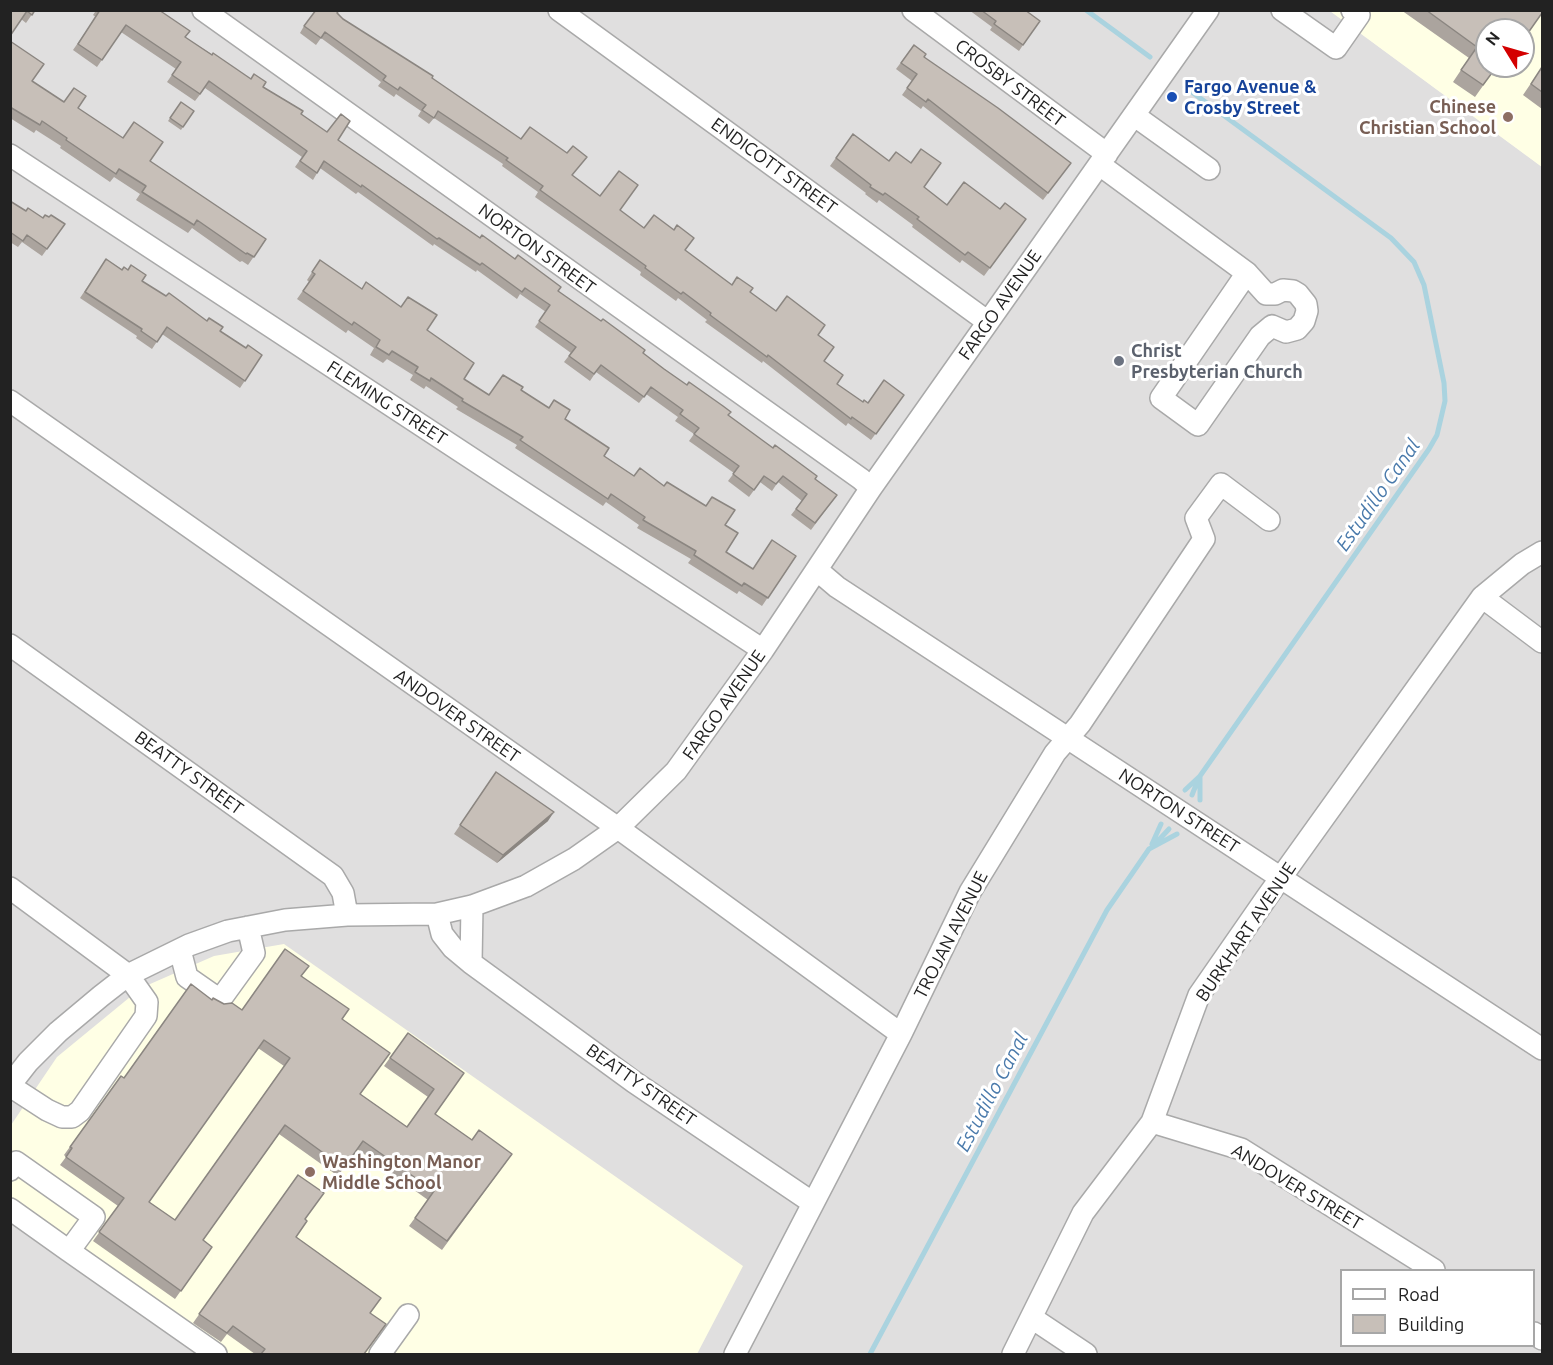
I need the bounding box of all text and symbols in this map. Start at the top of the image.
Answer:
north arrow [1475,18,1535,78]
text: N [1481,28,1503,49]
street label: CROSBY STREET [951,35,1069,131]
place label: Fargo Avenue & Crosby Street [1184,76,1316,118]
marker: Fargo Avenue & Crosby Street [1165,90,1179,104]
place label: Chinese Christian School [1359,96,1496,138]
marker: Chinese Christian School [1501,110,1515,124]
street label: ENDICOTT STREET [707,113,841,219]
street label: NORTON STREET [474,199,600,299]
street label: FARGO AVENUE [954,246,1046,364]
place label: Christ Presbyterian Church [1131,340,1303,382]
marker: Christ Presbyterian Church [1112,354,1126,368]
street label: FLEMING STREET [323,356,451,450]
water label: Estudillo Canal [1331,435,1425,555]
street label: FARGO AVENUE [678,646,770,764]
street label: ANDOVER STREET [390,664,524,768]
street label: BEATTY STREET [131,726,247,820]
street label: NORTON STREET [1115,764,1243,858]
street label: BURKHART AVENUE [1191,858,1301,1006]
street label: TROJAN AVENUE [910,868,992,1002]
water label: Estudillo Canal [951,1029,1033,1155]
street label: BEATTY STREET [582,1039,700,1131]
street label: ANDOVER STREET [1228,1139,1366,1235]
place label: Washington Manor Middle School [322,1151,481,1194]
marker: Washington Manor Middle School [303,1165,317,1179]
legend [1340,1269,1535,1347]
text: Road [1398,1284,1440,1304]
text: Building [1398,1314,1464,1334]

